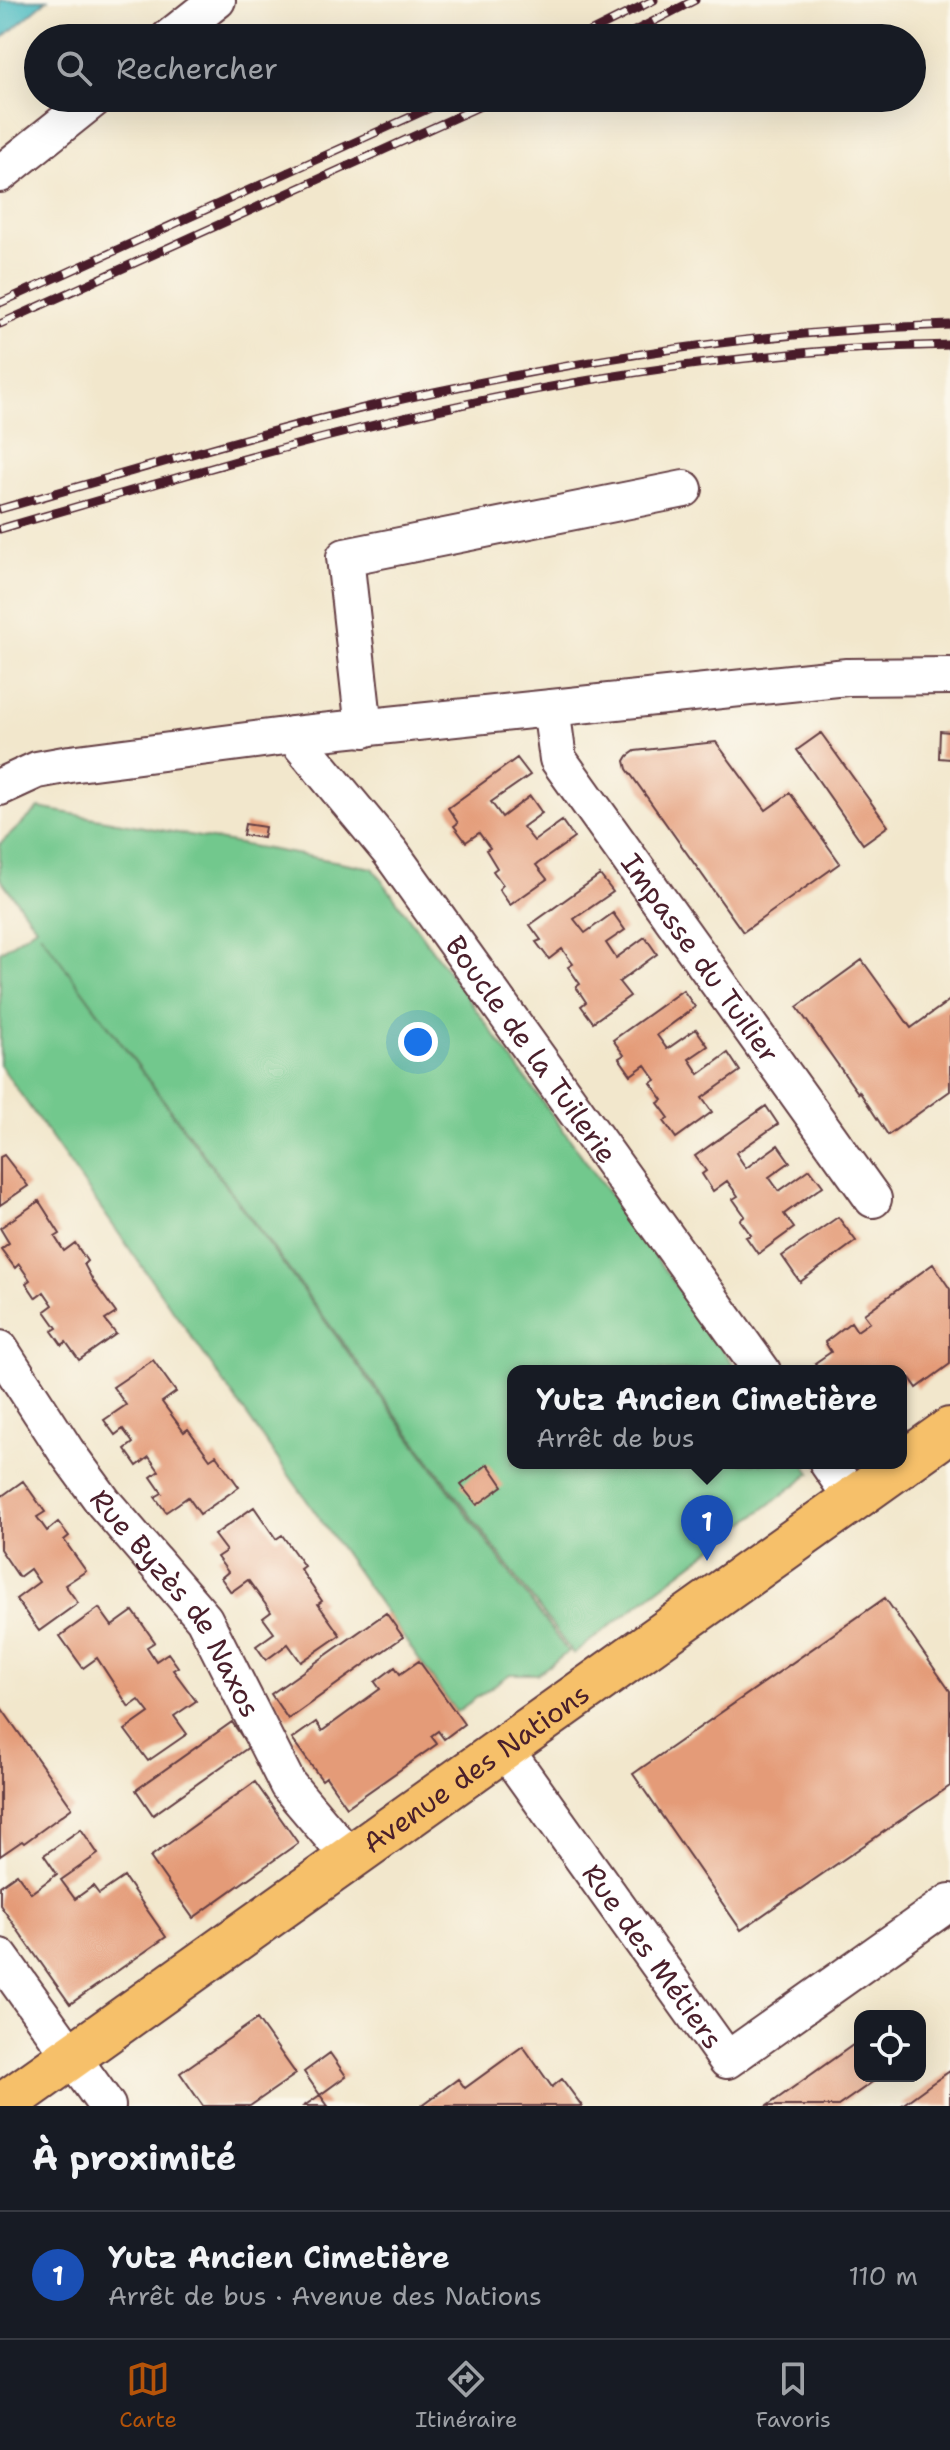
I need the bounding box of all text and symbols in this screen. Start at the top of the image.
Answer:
search box [24,24,926,112]
icon: search [52,46,96,90]
text: Rechercher [116,48,278,89]
street label: Impasse du Tuilier [612,845,788,1070]
street label: Boucle de la Tuilerie [437,928,626,1171]
your location [398,1022,438,1062]
popup [507,1365,907,1469]
text: Yutz Ancien Cimetière [536,1379,878,1420]
text: Arrêt de bus [536,1420,695,1455]
street label: Rue Byzès de Naxos [81,1482,270,1724]
pin: 1 [681,1495,733,1561]
street label: Avenue des Nations [355,1674,597,1862]
street label: Rue des Métiers [574,1856,732,2056]
map controls [854,2010,926,2082]
button: locate [854,2010,926,2082]
text: À proximité [32,2135,236,2181]
text: Yutz Ancien Cimetière [108,2237,450,2278]
text: 1 [52,2258,64,2293]
text: 110 m [848,2258,918,2293]
text: Arrêt de bus · Avenue des Nations [108,2278,542,2313]
tab: Carte [119,2357,177,2434]
tab: Itinéraire [415,2357,517,2434]
tab: Favoris [756,2357,831,2434]

